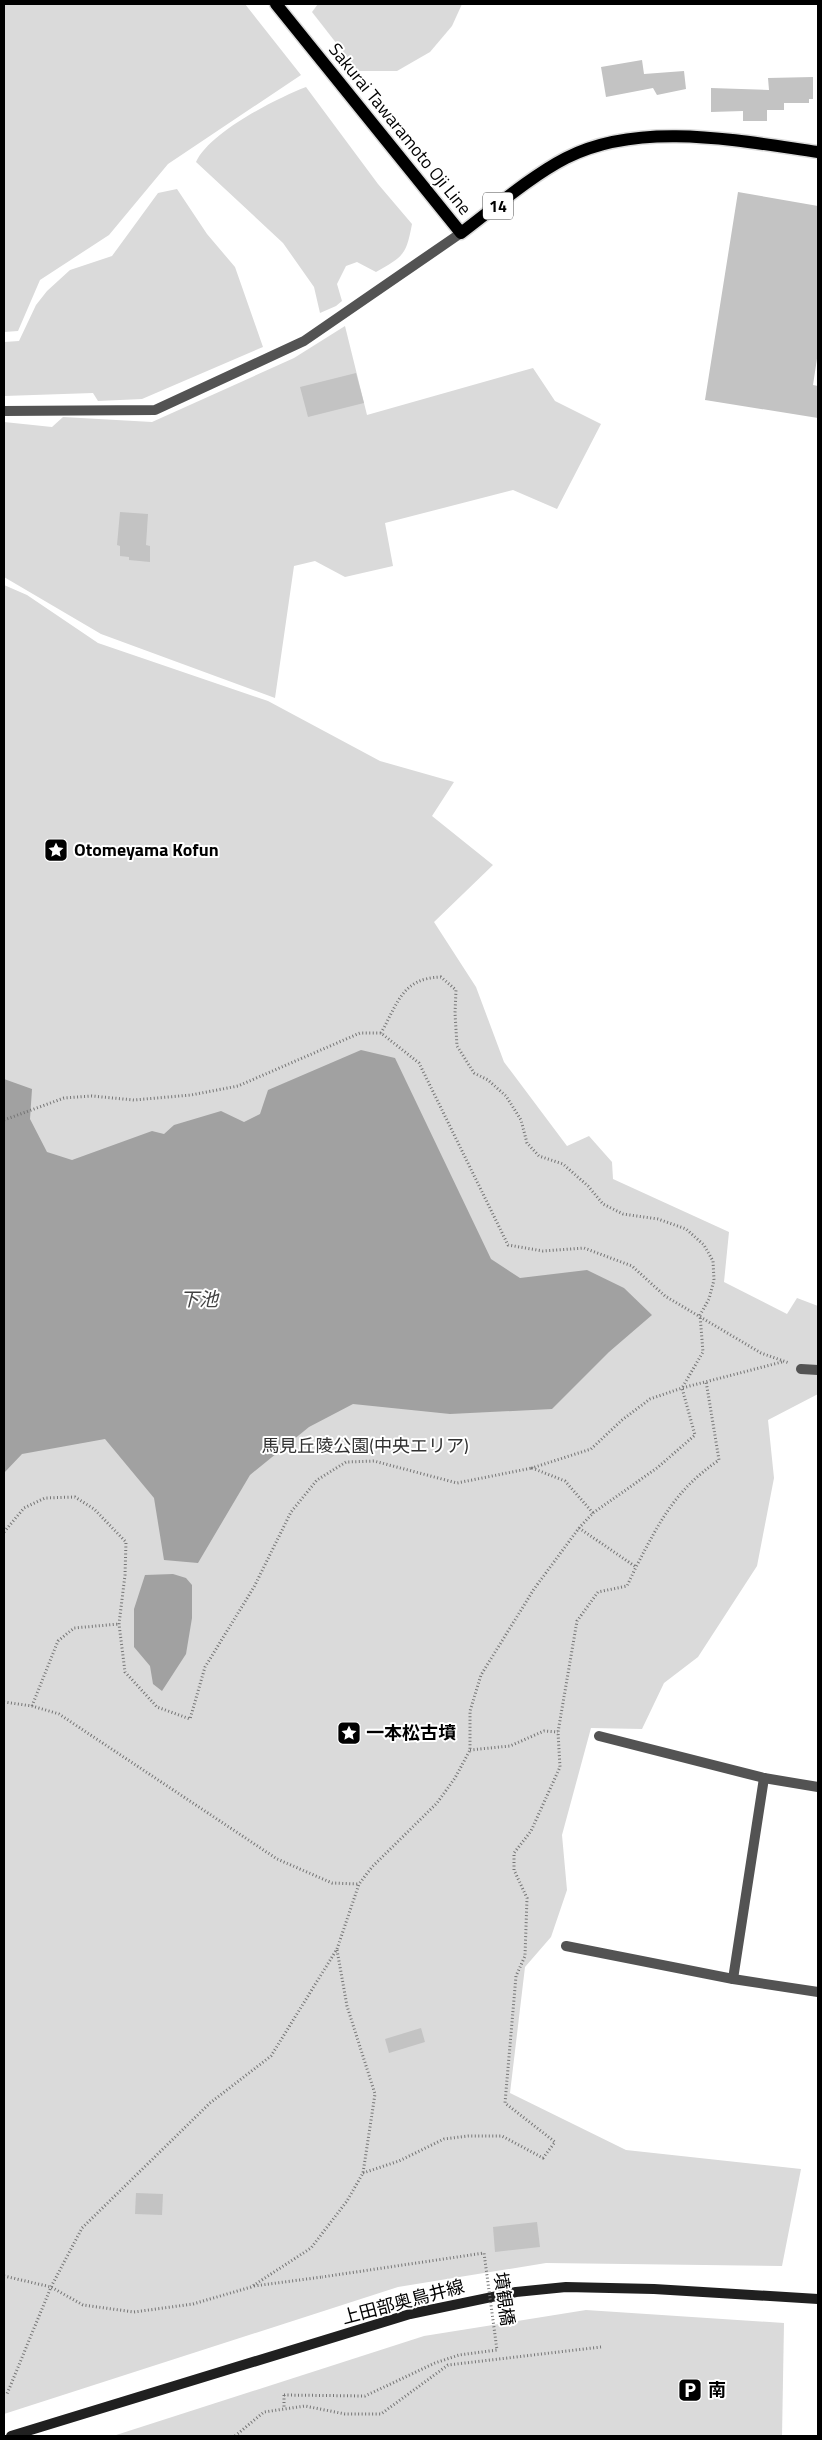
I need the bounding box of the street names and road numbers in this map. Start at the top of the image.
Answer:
street label: Sakurai Tawaramoto Oji Line [323,37,478,220]
road number: 14 [483,192,513,220]
street label: 墳観橋 [487,2270,522,2328]
street label: 上田部奥鳥井線 [339,2272,467,2331]

